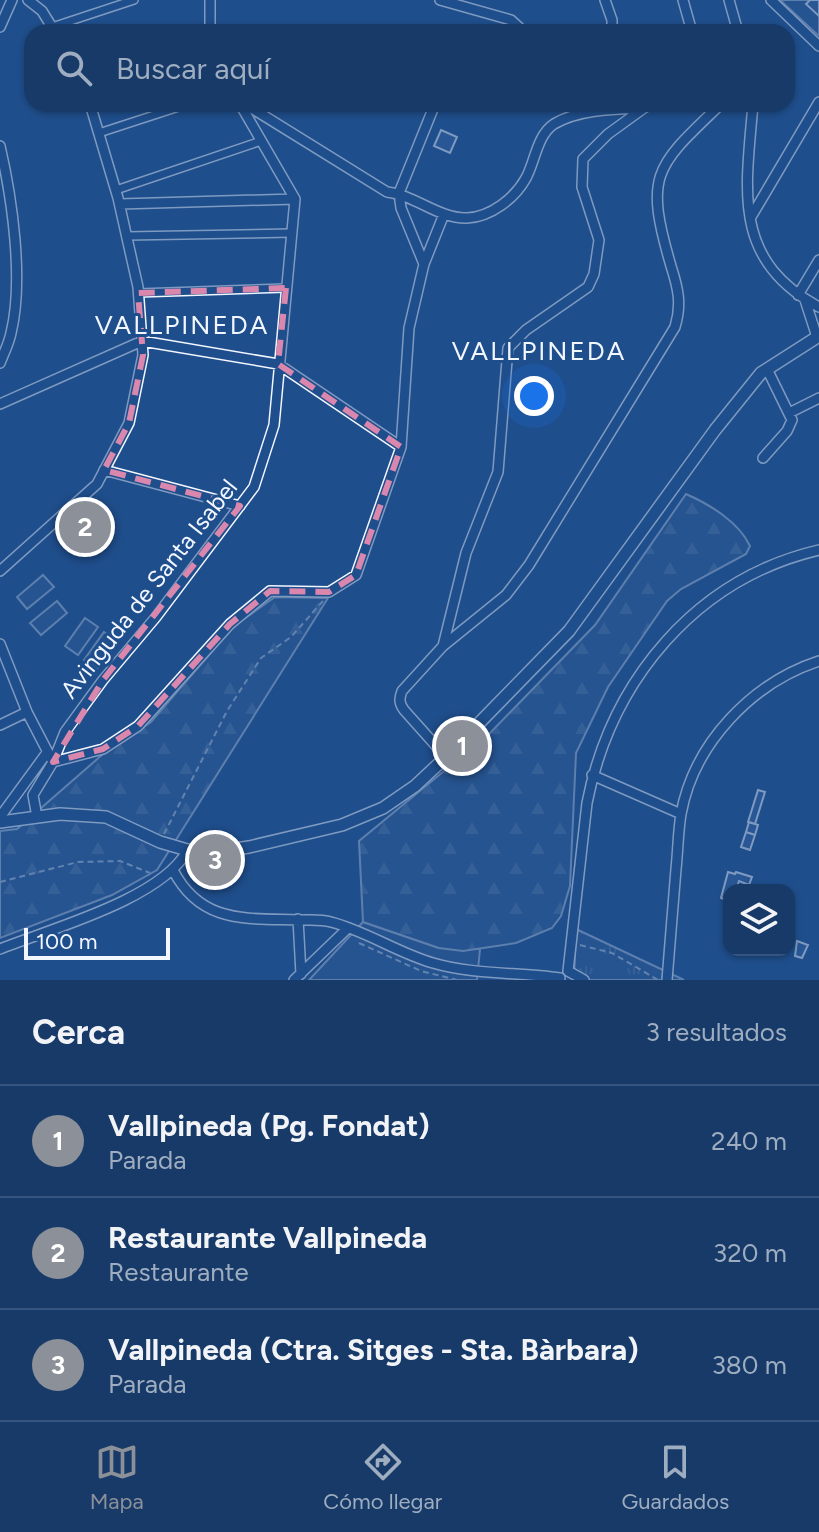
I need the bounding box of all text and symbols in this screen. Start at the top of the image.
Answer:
search box [24,24,795,112]
icon: search [52,46,96,90]
text: Buscar aquí [116,50,270,87]
district label: VALLPINEDA [95,309,269,341]
district label: VALLPINEDA [452,335,626,367]
your location [514,376,554,416]
street label: Avinguda de Santa Isabel [54,473,243,704]
pin: 2 [59,497,111,557]
pin: 1 [436,716,488,776]
pin: 3 [189,830,241,890]
map controls [723,884,795,956]
button: layers [723,884,795,956]
scale bar [24,924,170,960]
text: 100 m [36,928,97,955]
text: Cerca [32,1012,125,1053]
text: 3 resultados [646,1016,787,1048]
text: Vallpineda (Pg. Fondat) [108,1107,430,1144]
text: 1 [53,1125,63,1157]
text: 240 m [711,1125,787,1157]
text: Parada [108,1144,187,1176]
text: Restaurante Vallpineda [108,1219,427,1256]
text: 2 [50,1237,66,1269]
text: 320 m [713,1237,787,1269]
text: Restaurante [108,1256,249,1288]
text: Vallpineda (Ctra. Sitges - Sta. Bàrbara) [108,1331,639,1368]
text: 3 [51,1349,65,1381]
text: 380 m [712,1349,787,1381]
text: Parada [108,1368,187,1400]
tab: Mapa [90,1440,144,1515]
tab: Cómo llegar [323,1440,442,1515]
tab: Guardados [622,1440,729,1515]

